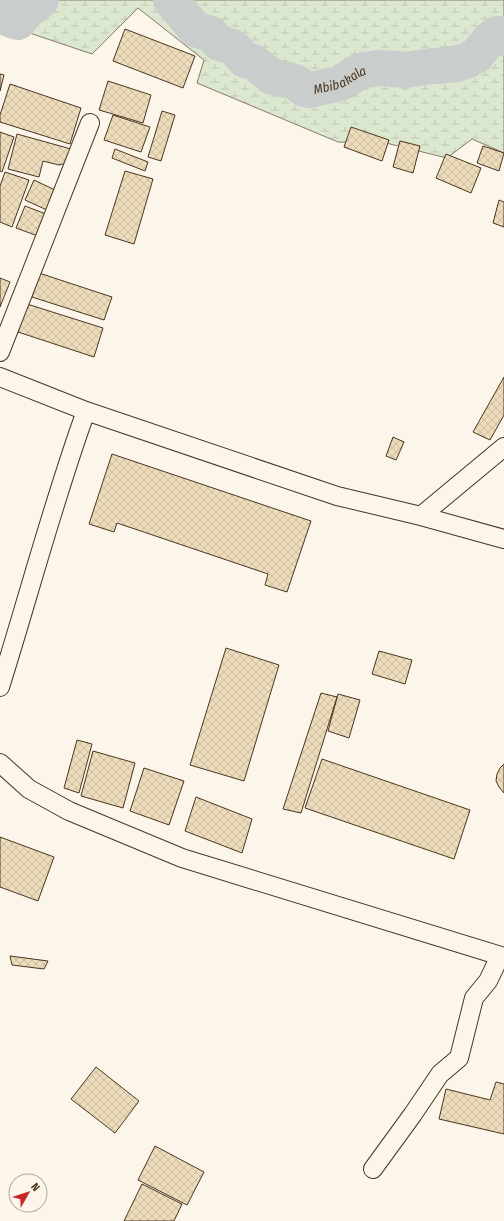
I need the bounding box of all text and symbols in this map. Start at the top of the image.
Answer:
water label: Mbibakala [312,63,368,97]
north arrow [8,1173,48,1213]
text: N [28,1180,43,1194]

